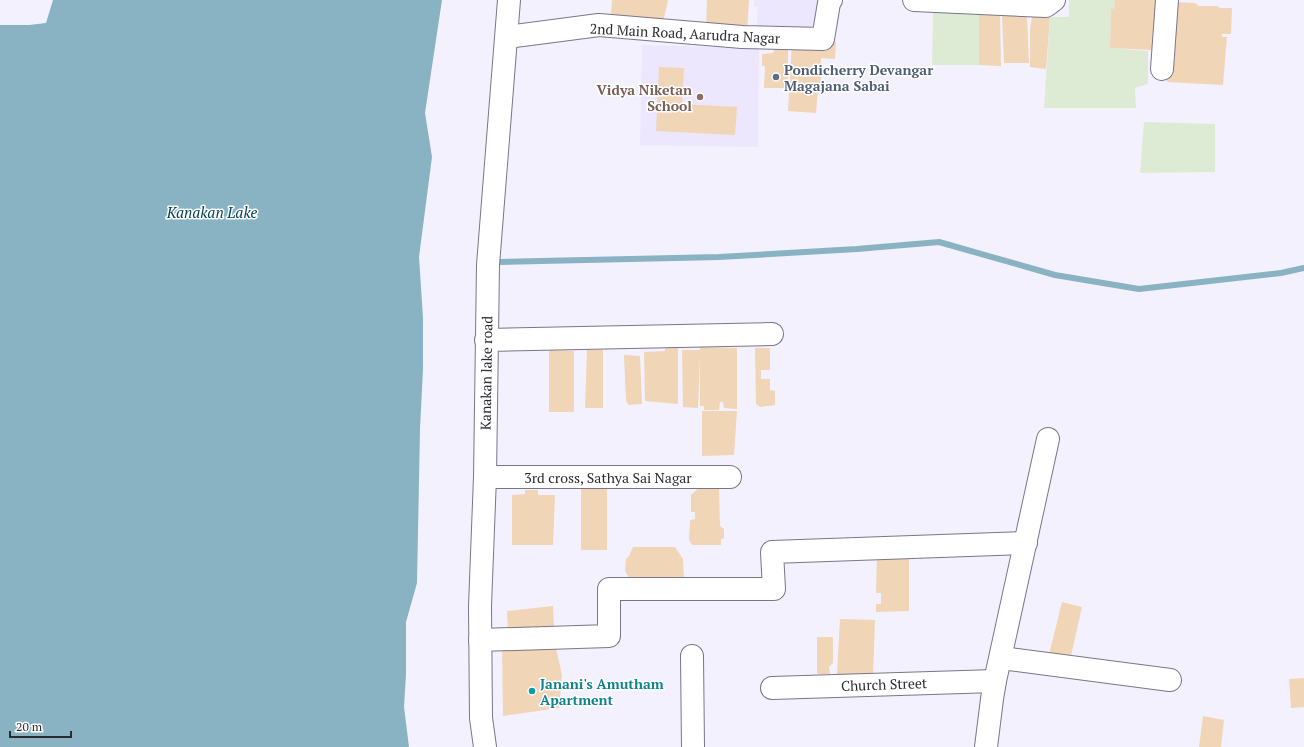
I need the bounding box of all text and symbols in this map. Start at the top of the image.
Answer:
street label: 2nd Main Road, Aarudra Nagar [589,19,781,48]
place label: Pondicherry Devangar Magajana Sabai [784,60,933,95]
marker: Pondicherry Devangar Magajana Sabai [771,72,781,82]
place label: Vidya Niketan School [597,80,692,115]
marker: Vidya Niketan School [695,92,705,102]
water label: Kanakan Lake [166,202,257,222]
street label: Kanakan lake road [476,315,496,430]
street label: 3rd cross, Sathya Sai Nagar [524,468,692,487]
street label: Church Street [841,673,928,695]
place label: Janani's Amutham Apartment [540,674,664,709]
marker: Janani's Amutham Apartment [527,686,537,696]
scale bar [10,713,71,739]
text: 20 m [16,719,43,734]

